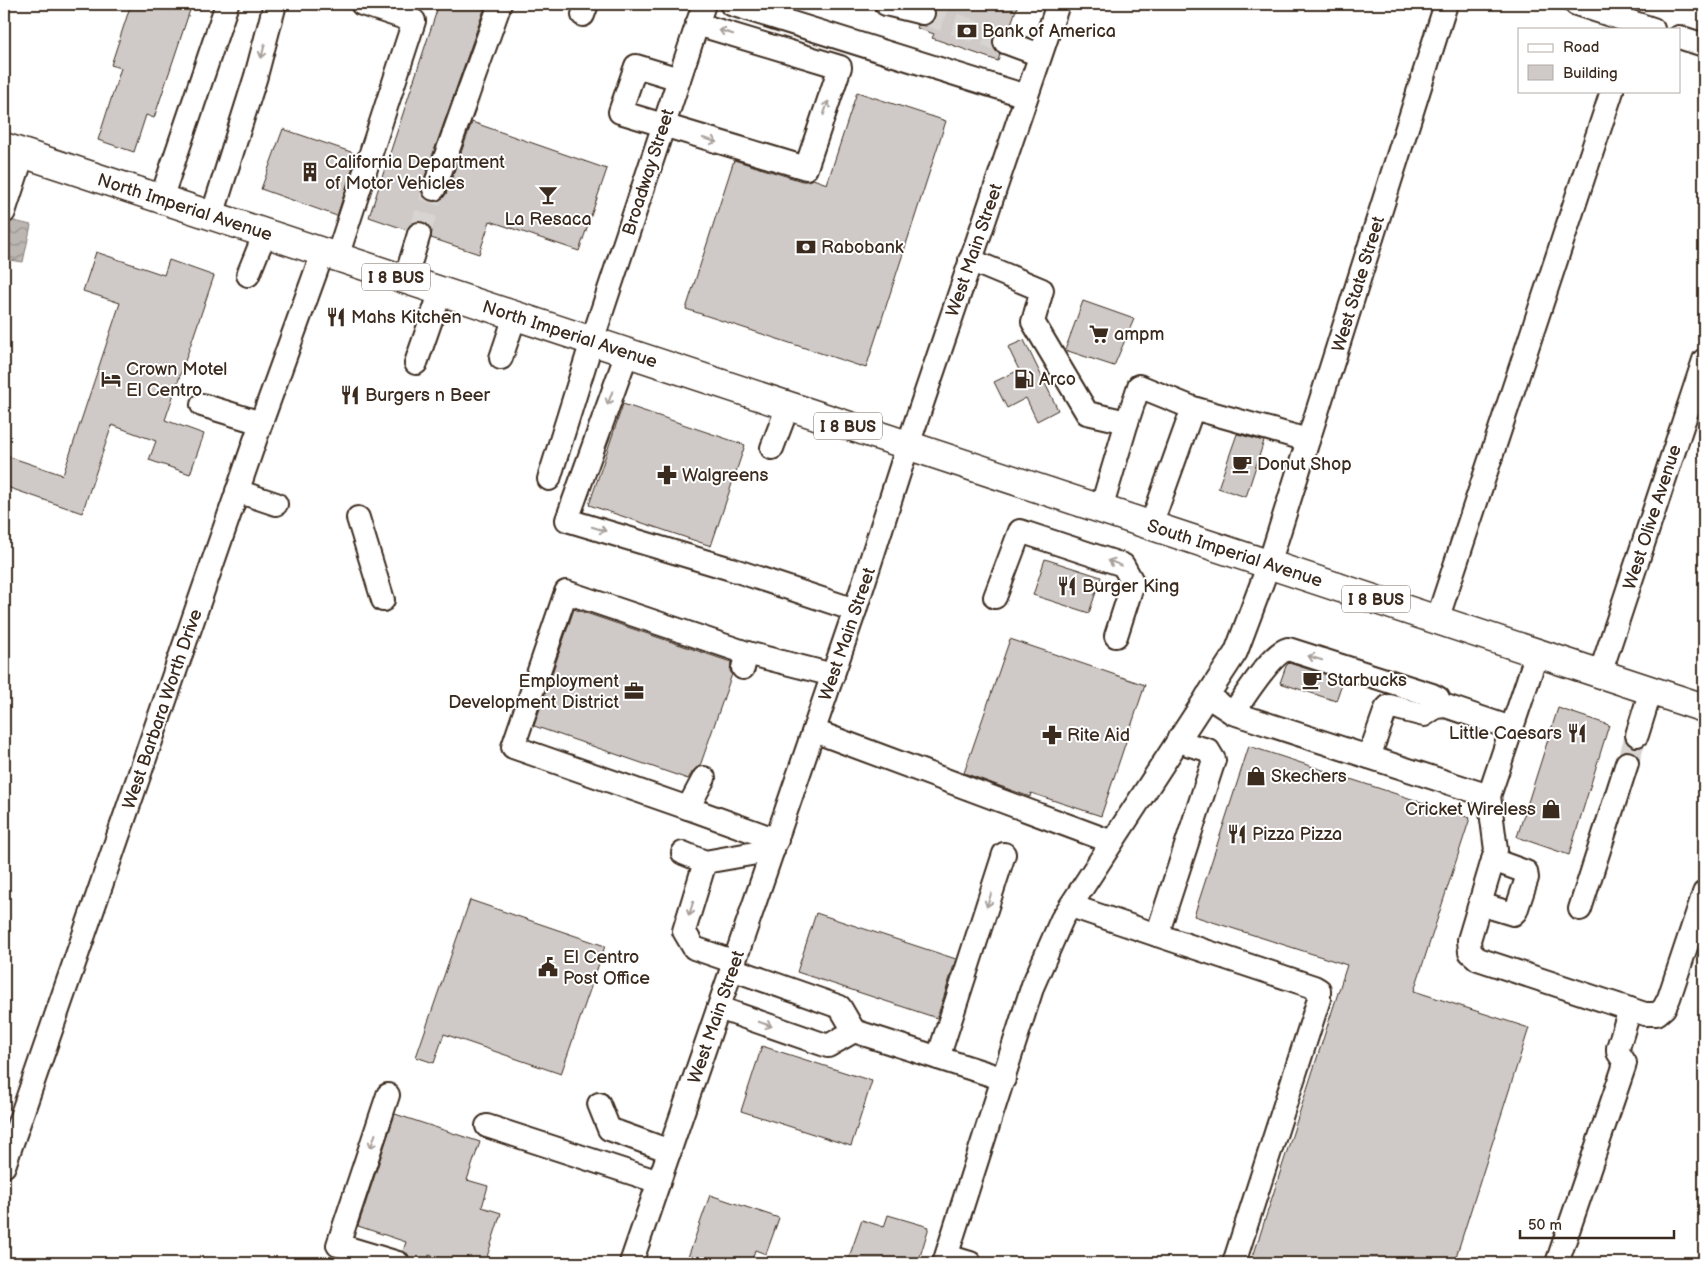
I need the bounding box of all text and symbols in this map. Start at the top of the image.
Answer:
bank icon: Bank of America [956,20,978,42]
place label: Bank of America [982,21,1116,42]
one-way arrow [718,27,734,37]
legend [1518,28,1680,92]
text: Road [1563,38,1599,57]
one-way arrow [258,42,267,58]
text: Building [1563,64,1618,83]
one-way arrow [821,101,831,117]
street label: Broadway Street [618,106,679,238]
one-way arrow [701,135,717,145]
place label: California Department of Motor Vehicles [325,152,505,194]
building icon: California Department of Motor Vehicles [299,161,321,183]
street label: North Imperial Avenue [95,169,275,246]
street label: West Main Street [942,180,1007,319]
bar icon: La Resaca [537,184,559,206]
place label: La Resaca [504,209,592,230]
street label: West State Street [1328,213,1389,354]
bank icon: Rabobank [795,236,817,258]
place label: Rabobank [821,237,904,258]
road number: I 8 BUS [362,264,430,290]
street label: North Imperial Avenue [480,296,660,373]
restaurant icon: Mahs Kitchen [325,306,347,328]
place label: Mahs Kitchen [351,307,462,328]
supermarket icon: ampm [1088,323,1110,345]
place label: ampm [1114,324,1164,345]
place label: Crown Motel El Centro [126,359,227,401]
hotel icon: Crown Motel El Centro [100,368,122,390]
fuel station icon: Arco [1013,368,1035,390]
place label: Arco [1039,369,1076,390]
restaurant icon: Burgers n Beer [339,384,361,406]
place label: Burgers n Beer [365,385,491,406]
one-way arrow [605,390,614,406]
road number: I 8 BUS [814,412,882,440]
street label: West Olive Avenue [1619,442,1686,592]
cafe icon: Donut Shop [1231,453,1253,475]
place label: Donut Shop [1257,454,1352,475]
pharmacy icon: Walgreens [656,464,678,486]
place label: Walgreens [682,465,768,486]
street label: South Imperial Avenue [1145,515,1325,592]
one-way arrow [590,525,606,535]
one-way arrow [1108,558,1123,567]
street label: West Main Street [815,564,880,703]
restaurant icon: Burger King [1056,575,1078,597]
place label: Burger King [1082,576,1179,597]
road number: I 8 BUS [1342,586,1410,612]
street label: West Barbara Worth Drive [118,606,207,812]
one-way arrow [1308,653,1324,662]
cafe icon: Starbucks [1301,669,1323,691]
place label: Starbucks [1327,670,1407,691]
place label: Employment Development District [448,671,619,713]
office icon: Employment Development District [623,680,645,702]
restaurant icon: Little Caesars [1566,722,1588,744]
place label: Little Caesars [1449,723,1562,744]
pharmacy icon: Rite Aid [1041,724,1063,746]
place label: Rite Aid [1067,725,1130,746]
shop icon: Skechers [1245,765,1267,787]
place label: Skechers [1271,766,1347,787]
shop icon: Cricket Wireless [1540,798,1562,820]
place label: Cricket Wireless [1405,799,1536,820]
restaurant icon: Pizza Pizza [1226,823,1248,845]
place label: Pizza Pizza [1252,824,1342,845]
one-way arrow [983,892,993,908]
one-way arrow [686,901,696,917]
place label: El Centro Post Office [563,947,650,989]
street label: West Main Street [684,947,749,1086]
public building icon: El Centro Post Office [537,956,559,978]
one-way arrow [756,1020,772,1029]
one-way arrow [368,1133,377,1148]
scale bar [1520,1207,1674,1239]
text: 50 m [1528,1216,1562,1235]

